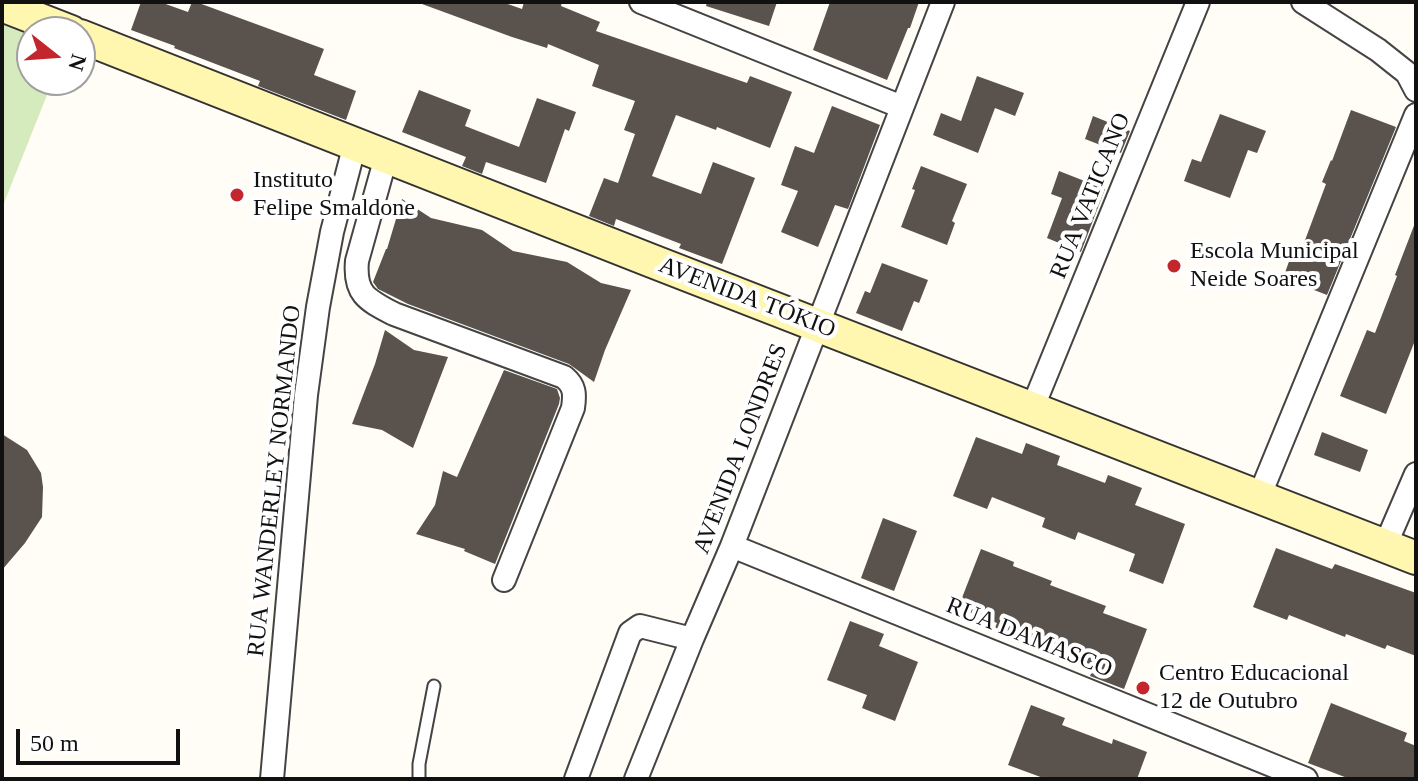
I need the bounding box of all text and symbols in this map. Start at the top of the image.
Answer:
north arrow [16,16,96,96]
text: N [63,51,92,74]
street label: RUA VATICANO [1045,109,1137,283]
place label: Instituto Felipe Smaldone [253,167,415,223]
marker: Instituto Felipe Smaldone [228,186,246,204]
place label: Escola Municipal Neide Soares [1190,238,1359,294]
street label: AVENIDA TÓKIO [655,251,839,345]
marker: Escola Municipal Neide Soares [1165,257,1183,275]
street label: RUA WANDERLEY NORMANDO [242,304,308,658]
street label: AVENIDA LONDRES [688,340,794,558]
street label: RUA DAMASCO [942,592,1116,684]
place label: Centro Educacional 12 de Outubro [1159,660,1349,716]
marker: Centro Educacional 12 de Outubro [1134,679,1152,697]
scale bar [20,713,184,763]
text: 50 m [30,730,79,756]

